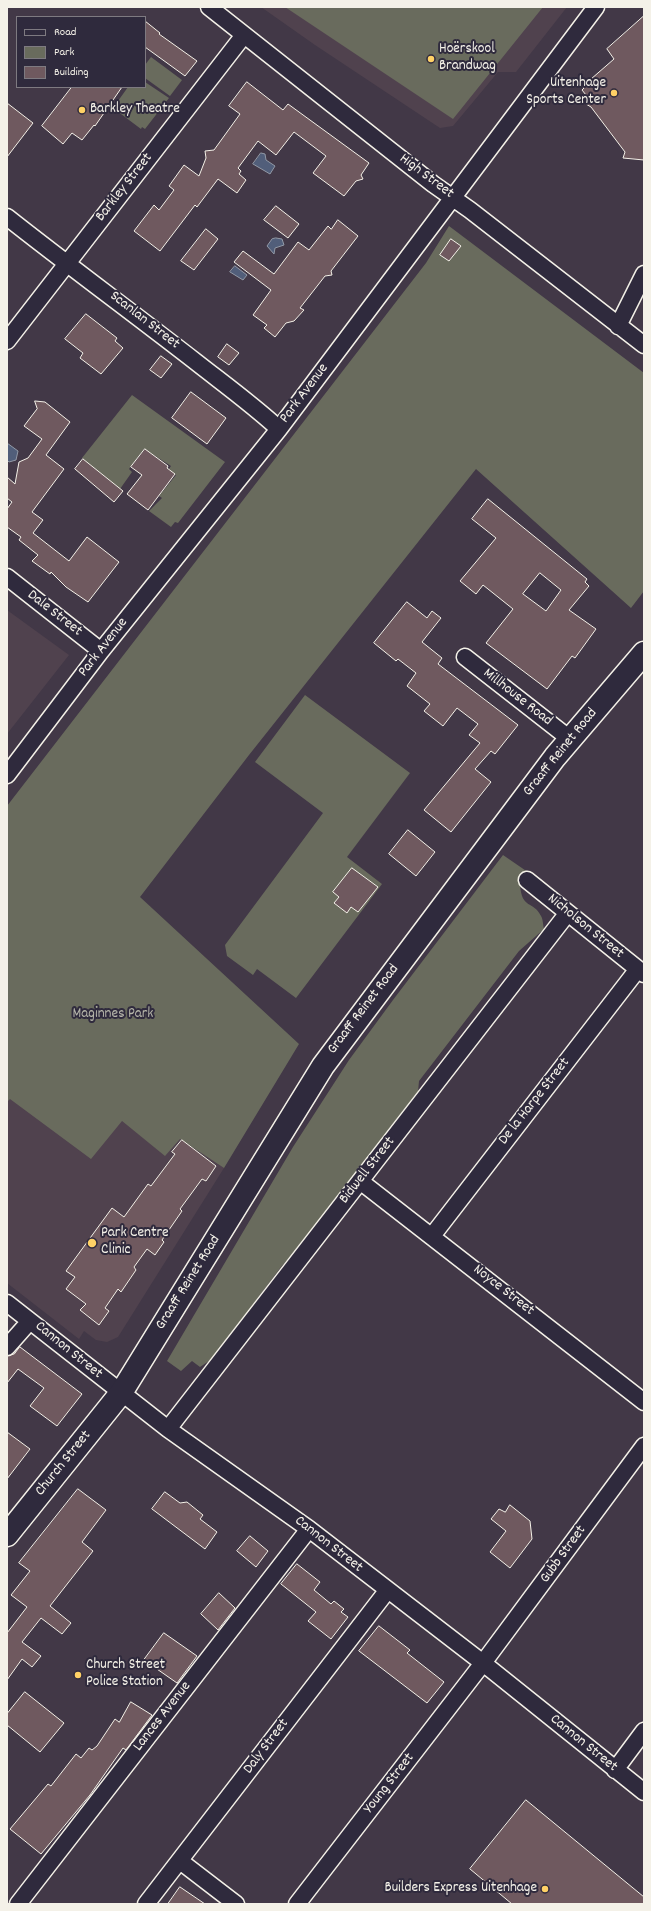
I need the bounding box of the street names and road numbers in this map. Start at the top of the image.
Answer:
street label: Barkley Street [93,150,157,226]
street label: High Street [395,151,457,203]
street label: Scanlan Street [105,288,183,354]
street label: Park Avenue [277,361,333,427]
street label: Dale Street [23,587,85,641]
street label: Park Avenue [75,615,133,681]
street label: Millhouse Road [479,665,555,731]
street label: Graaff Reinet Road [520,705,602,801]
street label: Nicholson Street [543,891,627,963]
street label: Graaff Reinet Road [324,961,404,1059]
street label: De la Harpe Street [495,1055,575,1149]
street label: Bidwell Street [336,1134,400,1208]
street label: Graaff Reinet Road [153,1232,225,1334]
street label: Noyce Street [469,1262,537,1320]
street label: Cannon Street [31,1318,105,1384]
street label: Church Street [32,1428,96,1500]
street label: Cannon Street [290,1513,366,1577]
street label: Gubb Street [537,1523,591,1587]
street label: Lances Avenue [130,1679,196,1755]
street label: Cannon Street [546,1711,620,1777]
street label: Daly Street [240,1716,294,1778]
street label: Young Street [361,1750,419,1818]

